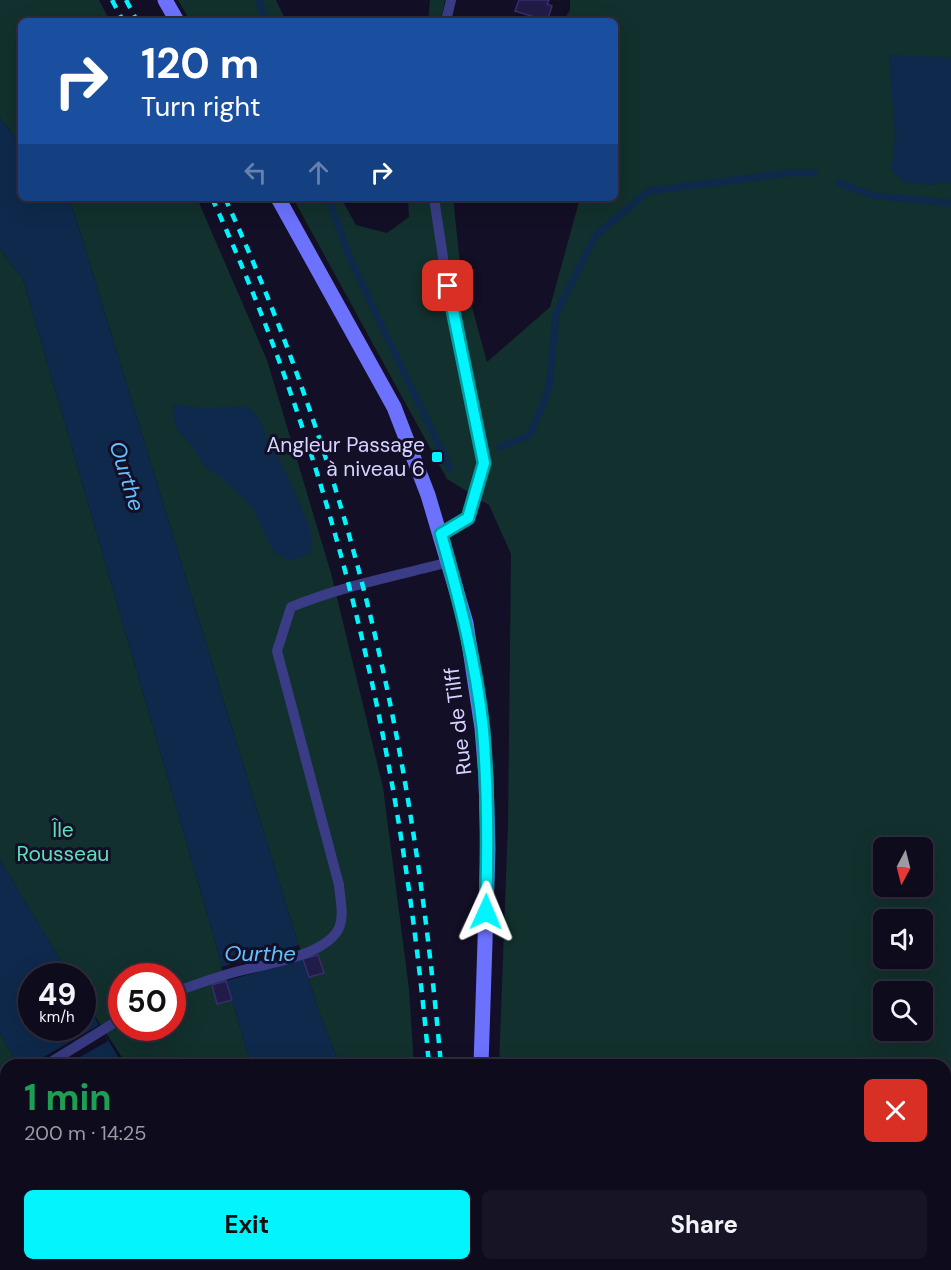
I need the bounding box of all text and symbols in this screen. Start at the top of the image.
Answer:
text: 120 m [141,36,259,91]
icon: right [42,42,120,120]
text: Turn right [141,89,261,124]
icon: left [239,156,272,189]
icon: ahead [302,156,335,189]
icon: right [365,156,398,189]
pin [422,260,473,311]
icon: arrive [431,269,464,302]
place label: Angleur Passage à niveau 6 [266,431,425,483]
water label: Ourthe [103,437,151,515]
marker: Angleur Passage à niveau 6 [430,450,444,464]
street label: Rue de Tilff [437,665,479,777]
park label: Île Rousseau [17,816,109,868]
north arrow [873,837,933,897]
map controls [873,837,933,1041]
position arrow [454,880,518,944]
button: sound [873,909,933,969]
water label: Ourthe [224,939,296,968]
speed limit sign: 50 [108,963,186,1041]
text: 49 [38,975,76,1014]
button: search [873,981,933,1041]
text: km/h [39,1007,75,1027]
text: 1 min [24,1074,112,1121]
button: close [864,1079,927,1142]
text: 200 m · 14:25 [24,1120,147,1146]
button: Exit [24,1190,470,1259]
button: Share [482,1190,927,1259]

